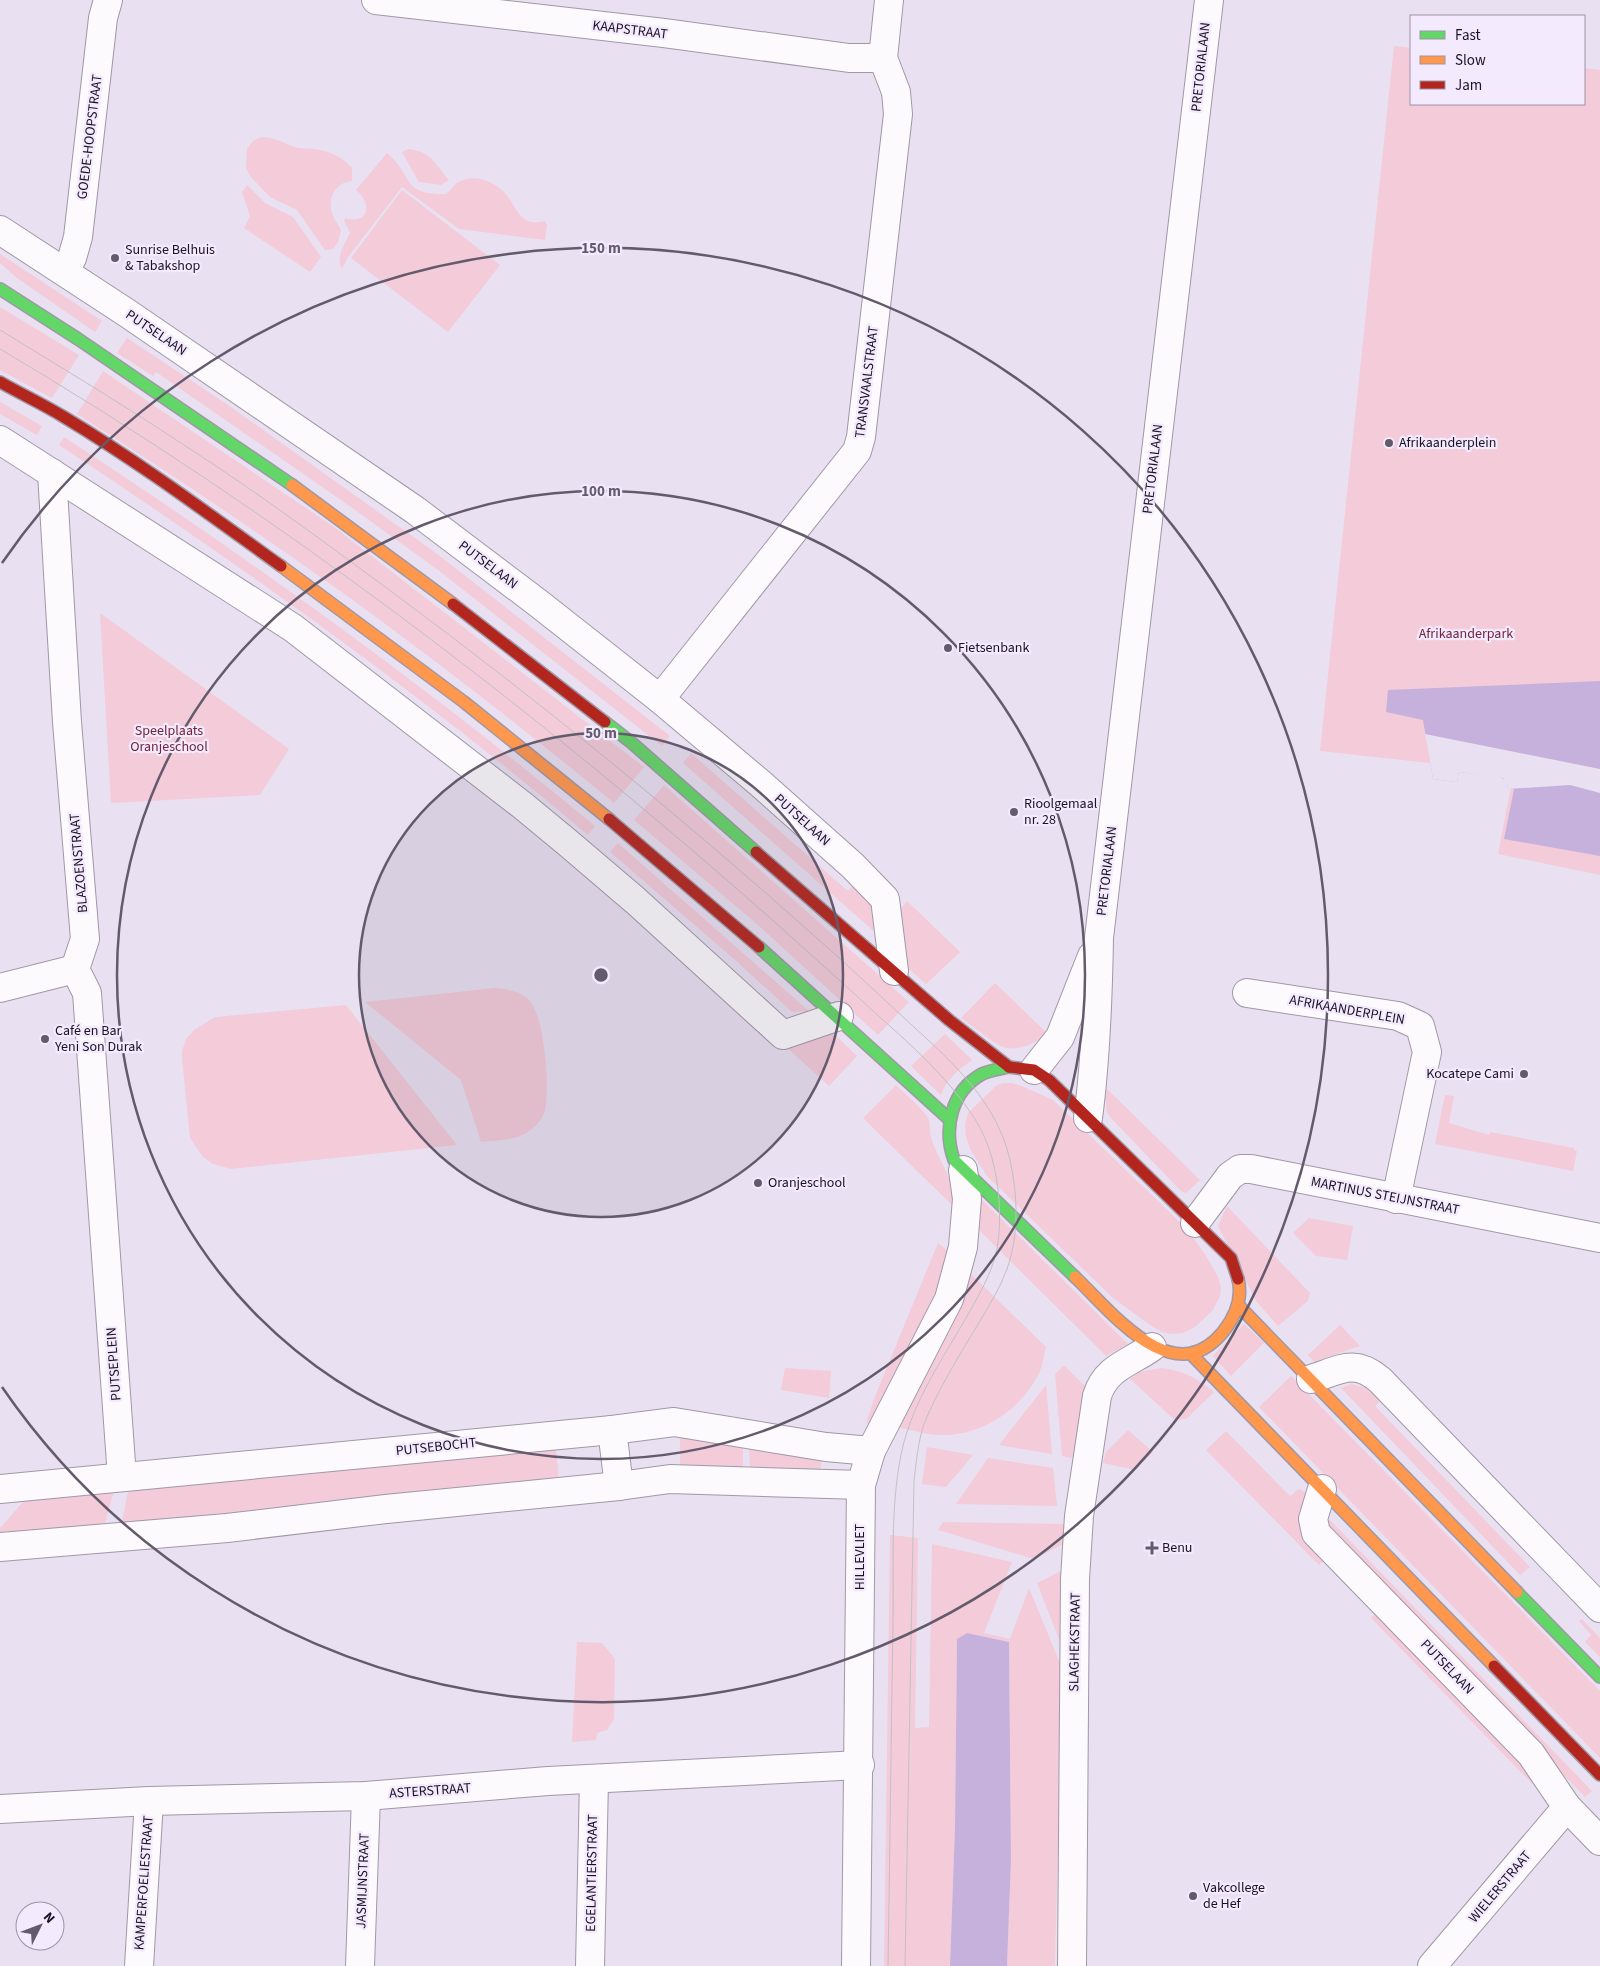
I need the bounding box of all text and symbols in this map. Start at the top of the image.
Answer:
street label: KAAPSTRAAT [591,15,669,45]
legend [1410,15,1585,105]
street label: PRETORIALAAN [1186,21,1216,113]
text: Fast [1455,25,1481,46]
text: Slow [1455,50,1486,71]
street label: GOEDE-HOOPSTRAAT [72,73,108,201]
text: Jam [1455,75,1482,96]
text: 150 m [581,238,621,259]
place label: Sunrise Belhuis & Tabakshop [125,240,215,276]
marker: Sunrise Belhuis & Tabakshop [109,252,121,264]
street label: PUTSELAAN [121,305,191,361]
street label: TRANSVAALSTRAAT [850,324,884,439]
street label: PRETORIALAAN [1138,423,1168,515]
place label: Afrikaanderplein [1399,433,1496,453]
marker: Afrikaanderplein [1383,437,1395,449]
text: 100 m [581,481,621,502]
street label: PUTSELAAN [454,536,522,594]
park label: Afrikaanderpark [1419,624,1513,644]
place label: Fietsenbank [958,638,1029,658]
marker: Fietsenbank [942,642,954,654]
park label: Speelplaats Oranjeschool [130,721,208,757]
text: 50 m [585,723,617,744]
street label: PUTSELAAN [769,789,835,851]
place label: Rioolgemaal nr. 28 [1024,794,1098,830]
marker: Rioolgemaal nr. 28 [1008,806,1020,818]
street label: BLAZOENSTRAAT [65,812,93,914]
street label: PRETORIALAAN [1092,825,1122,917]
centre of rings [592,966,610,984]
street label: AFRIKAANDERPLEIN [1288,990,1406,1030]
place label: Café en Bar Yeni Son Durak [54,1021,142,1057]
marker: Café en Bar Yeni Son Durak [39,1033,51,1045]
place label: Kocatepe Cami [1426,1064,1514,1084]
marker: Kocatepe Cami [1518,1068,1530,1080]
street label: MARTINUS STEIJNSTRAAT [1309,1172,1461,1220]
place label: Oranjeschool [768,1173,846,1193]
marker: Oranjeschool [752,1177,764,1189]
street label: PUTSEPLEIN [101,1327,127,1401]
street label: PUTSEBOCHT [395,1433,478,1461]
street label: HILLEVLIET [850,1523,870,1590]
place label: Benu [1162,1538,1192,1558]
marker: Benu [1146,1542,1158,1554]
street label: SLAGHEKSTRAAT [1064,1592,1086,1692]
street label: PUTSELAAN [1416,1635,1478,1699]
street label: ASTERSTRAAT [388,1778,472,1804]
street label: EGELANTIERSTRAAT [581,1813,603,1932]
street label: KAMPERFOELIESTRAAT [129,1815,159,1951]
street label: JASMIJNSTRAAT [351,1832,375,1929]
street label: WIELERSTRAAT [1464,1846,1536,1927]
place label: Vakcollege de Hef [1203,1878,1265,1914]
marker: Vakcollege de Hef [1187,1890,1199,1902]
north arrow [15,1901,65,1951]
text: N [38,1908,59,1928]

